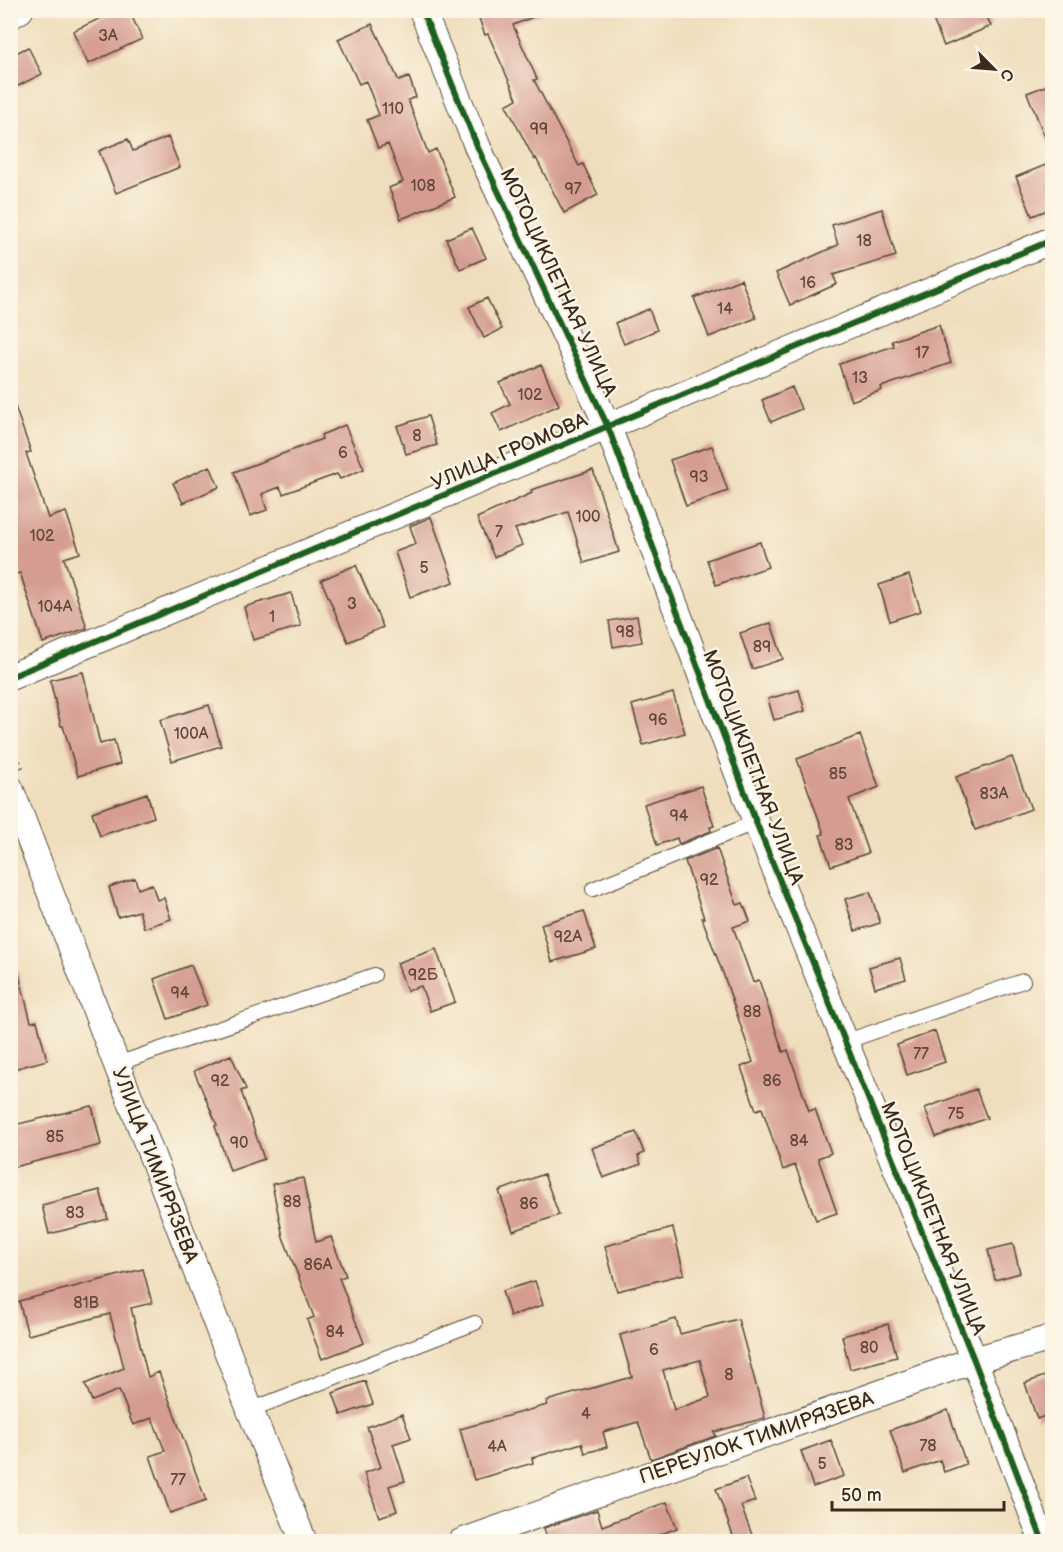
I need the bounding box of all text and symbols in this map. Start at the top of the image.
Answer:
house number: 3А [98,27,118,46]
north arrow [964,39,1024,99]
text: С [995,66,1017,84]
house number: 110 [382,100,404,119]
house number: 99 [530,120,548,139]
street label: МОТОЦИКЛЕТНАЯ УЛИЦА [494,164,622,401]
house number: 108 [411,177,435,196]
house number: 97 [564,180,582,199]
house number: 18 [856,232,872,251]
house number: 16 [800,274,816,293]
house number: 14 [717,300,733,319]
house number: 17 [915,344,929,363]
house number: 13 [852,369,868,388]
house number: 102 [517,386,543,405]
street label: УЛИЦА ГРОМОВА [428,408,592,496]
house number: 8 [412,427,422,446]
house number: 6 [338,444,348,463]
house number: 93 [689,468,709,487]
house number: 100 [575,508,601,527]
house number: 7 [495,523,503,542]
house number: 102 [29,527,55,546]
house number: 5 [419,559,429,578]
house number: 3 [347,595,357,614]
house number: 104А [37,598,73,617]
house number: 1 [269,608,275,627]
house number: 98 [616,623,634,642]
house number: 89 [753,638,771,657]
street label: МОТОЦИКЛЕТНАЯ УЛИЦА [697,647,809,889]
house number: 96 [648,711,668,730]
house number: 100А [174,725,209,744]
house number: 85 [829,765,847,784]
house number: 83А [980,785,1009,804]
house number: 94 [669,807,689,826]
house number: 83 [834,836,854,855]
house number: 92 [700,871,719,890]
house number: 92А [554,928,582,947]
house number: 92Б [408,966,439,985]
house number: 94 [170,984,190,1003]
house number: 88 [743,1003,761,1022]
house number: 77 [913,1045,929,1064]
street label: УЛИЦА ТИМИРЯЗЕВА [107,1064,204,1267]
house number: 92 [211,1072,230,1091]
house number: 86 [762,1072,782,1091]
street label: МОТОЦИКЛЕТНАЯ УЛИЦА [875,1098,991,1339]
house number: 75 [947,1105,965,1124]
house number: 85 [46,1128,64,1147]
house number: 84 [789,1132,809,1151]
house number: 90 [230,1134,248,1153]
house number: 88 [283,1193,301,1212]
house number: 86 [519,1195,539,1214]
house number: 83 [65,1204,85,1223]
house number: 86А [304,1256,333,1275]
house number: 81В [73,1294,99,1313]
house number: 84 [325,1323,345,1342]
house number: 80 [860,1339,878,1358]
house number: 6 [649,1341,659,1360]
house number: 8 [724,1366,734,1385]
street label: ПЕРЕУЛОК ТИМИРЯЗЕВА [636,1386,877,1489]
house number: 4 [581,1405,591,1424]
house number: 78 [919,1437,937,1456]
house number: 4А [487,1438,507,1457]
house number: 5 [817,1455,827,1474]
house number: 77 [170,1471,186,1490]
scale bar [832,1474,1004,1512]
text: 50 m [841,1485,882,1506]

